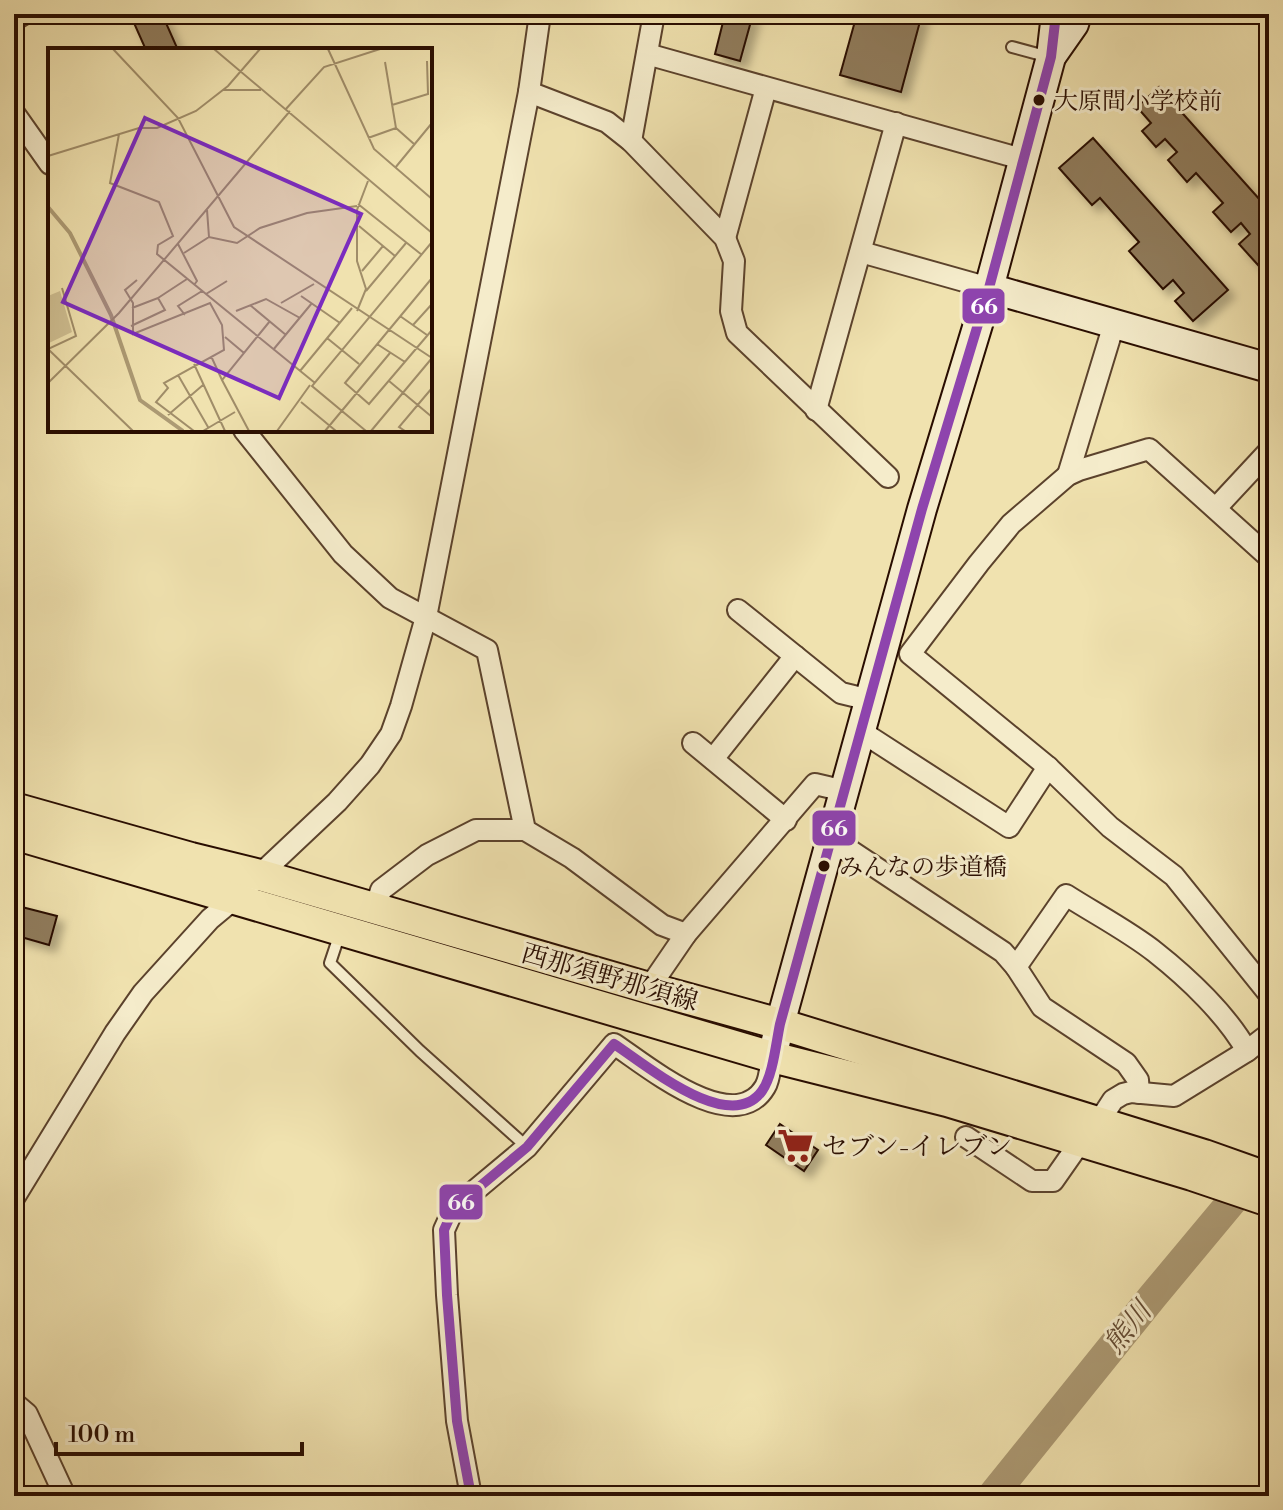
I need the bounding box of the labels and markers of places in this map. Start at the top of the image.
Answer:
place label: 大原間小学校前 [1054,87,1222,117]
marker: 大原間小学校前 [1031,92,1047,108]
place label: みんなの歩道橋 [839,853,1007,883]
marker: みんなの歩道橋 [816,858,832,874]
supermarket icon: セブン-イレブン [777,1127,815,1165]
place label: セブン-イレブン [822,1131,1012,1163]

